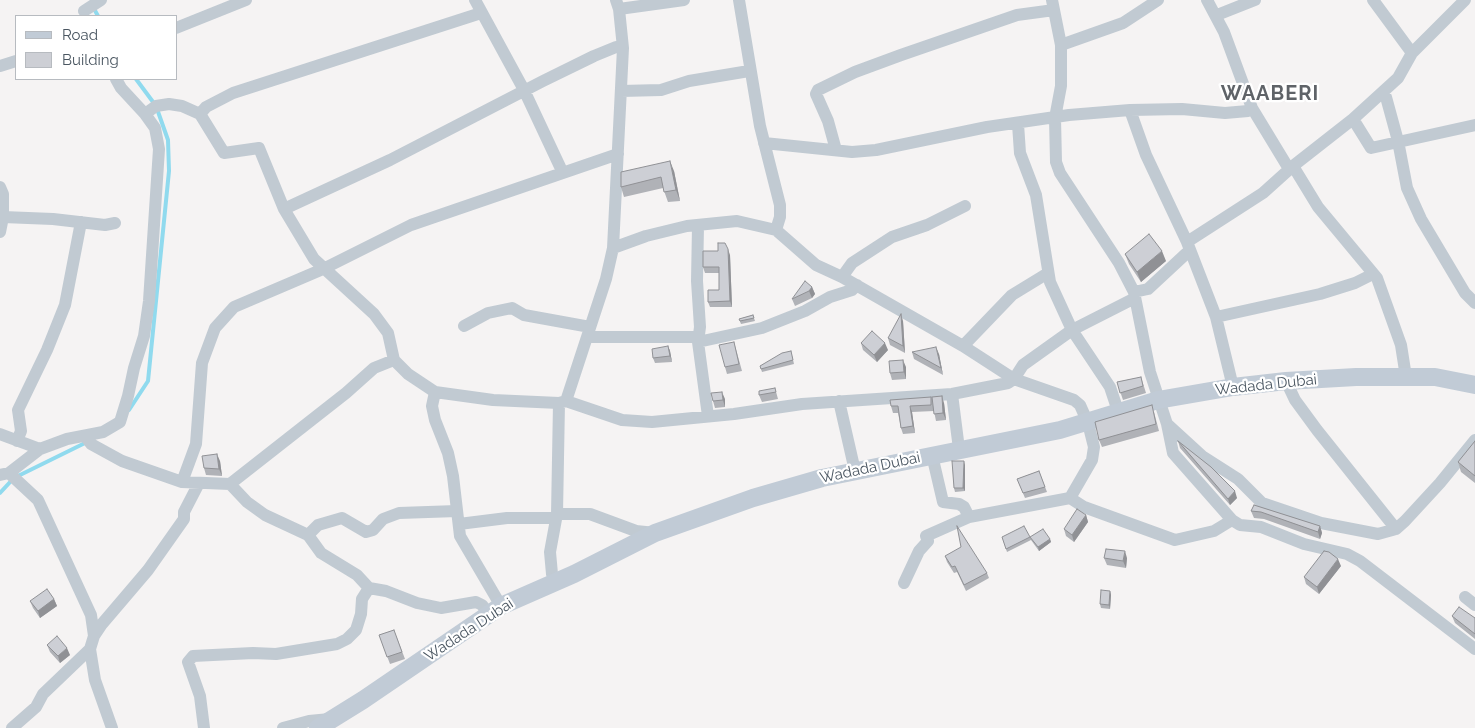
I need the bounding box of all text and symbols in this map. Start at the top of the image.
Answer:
legend [15,15,178,80]
text: Road [62,26,98,44]
text: Building [62,51,119,69]
district label: WAABERI [1220,82,1320,106]
street label: Wadada Dubai [1214,371,1318,399]
street label: Wadada Dubai [818,449,922,487]
street label: Wadada Dubai [421,595,517,665]

